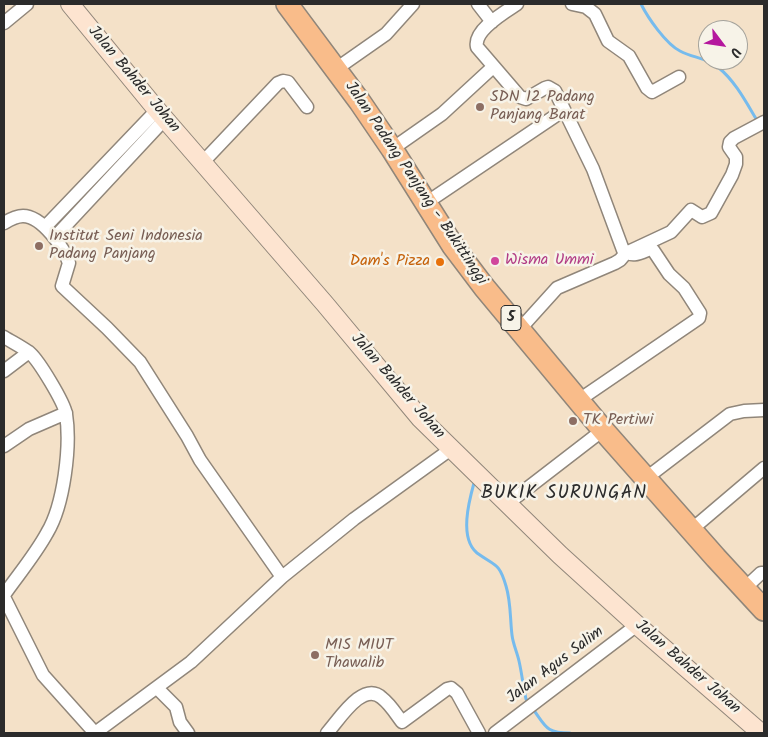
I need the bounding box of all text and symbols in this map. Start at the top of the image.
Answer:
north arrow [698,20,748,70]
street label: Jalan Bahder Johan [83,23,183,137]
text: U [723,43,747,61]
street label: Jalan Padang Panjang - Bukittinggi [340,79,490,289]
place label: SDN 12 Padang Panjang Barat [490,88,595,126]
marker: SDN 12 Padang Panjang Barat [474,101,486,113]
place label: Institut Seni Indonesia Padang Panjang [49,227,203,265]
marker: Institut Seni Indonesia Padang Panjang [33,240,45,252]
place label: Wisma Ummi [505,251,594,271]
place label: Dam's Pizza [350,252,430,272]
marker: Wisma Ummi [489,255,501,267]
marker: Dam's Pizza [434,256,446,268]
road number: 5 [501,306,521,330]
street label: Jalan Bahder Johan [346,330,448,444]
place label: TK Pertiwi [583,411,653,431]
marker: TK Pertiwi [567,415,579,427]
district label: BUKIK SURUNGAN [479,484,649,506]
street label: Jalan Bahder Johan [630,617,744,719]
street label: Jalan Agus Salim [504,623,608,709]
place label: MIS MIUT Thawalib [325,636,393,674]
marker: MIS MIUT Thawalib [309,649,321,661]

